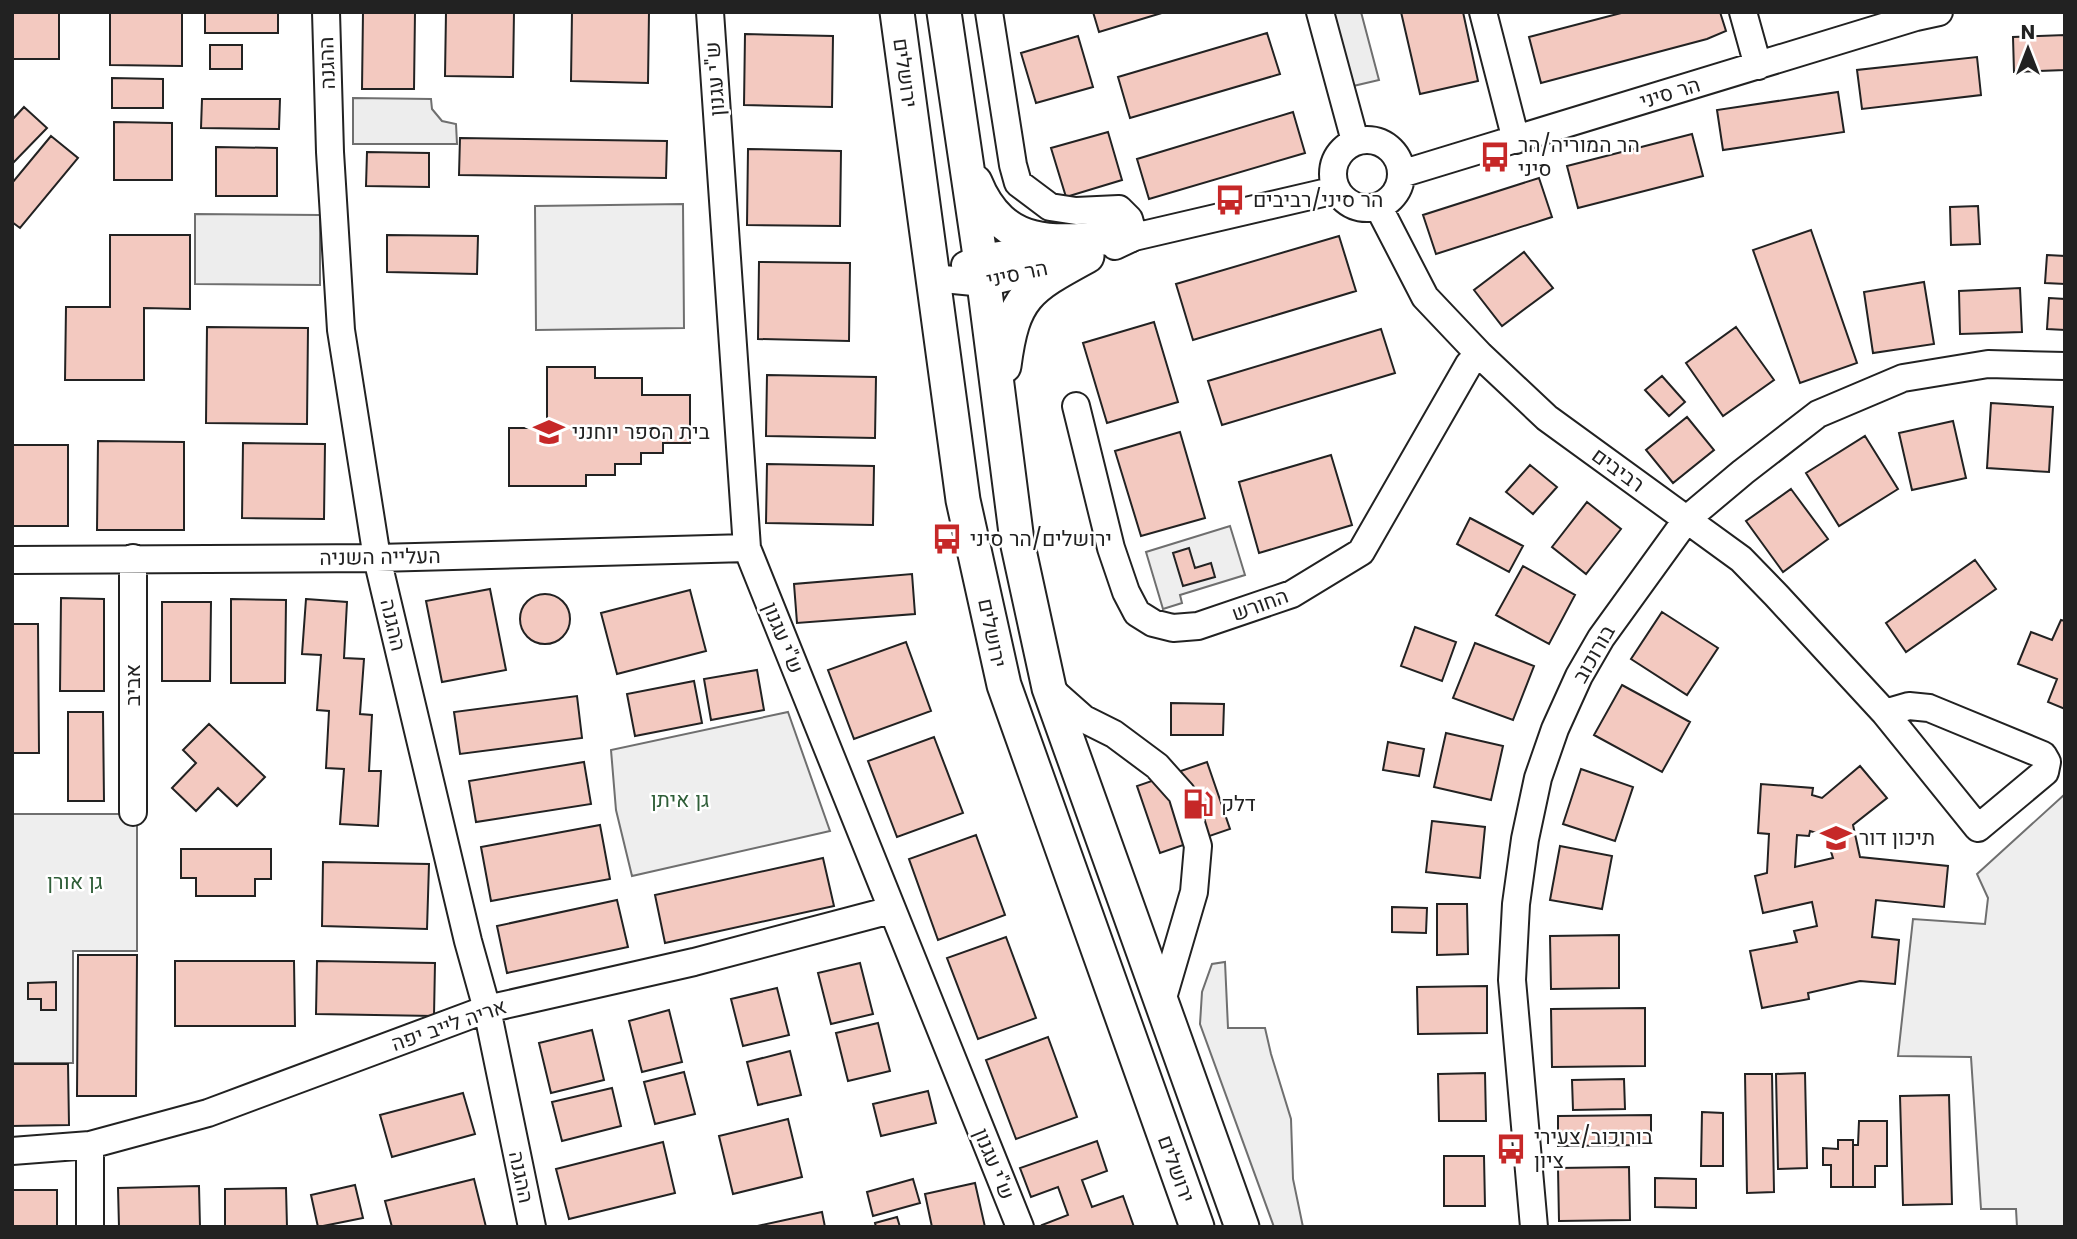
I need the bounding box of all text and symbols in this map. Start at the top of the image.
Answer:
north arrow [1993,14,2063,84]
text: N [2021,19,2035,46]
street label: ההגנה [311,36,342,90]
street label: ירושלים [886,36,925,110]
street label: ש"י עגנון [697,41,732,117]
street label: הר סיני [1636,70,1704,115]
place label: הר המוריה/הר סיני [1518,130,1640,183]
bus stop icon: הר המוריה/הר סיני [1478,140,1512,174]
bus stop icon: הר סיני/רביבים [1213,183,1247,217]
place label: הר סיני/רביבים [1253,185,1383,214]
street label: הר סיני [984,253,1050,294]
school or university icon: בית הספר יוחנני [532,415,566,449]
place label: בית הספר יוחנני [572,417,710,446]
street label: רביבים [1586,441,1650,499]
bus stop icon: ירושלים/הר סיני [930,522,964,556]
place label: ירושלים/הר סיני [970,524,1112,553]
street label: העלייה השניה [319,541,441,572]
street label: החורש [1227,581,1292,628]
street label: ההגנה [373,596,414,654]
street label: ירושלים [971,596,1014,670]
street label: ש"י עגנון [756,598,811,678]
street label: בורוכוב [1565,620,1622,688]
street label: אביב [118,664,147,706]
park label: גן איתן [651,785,709,814]
fuel station icon: דלק [1181,787,1215,821]
place label: דלק [1221,789,1256,818]
school or university icon: תיכון דור [1819,821,1853,855]
place label: תיכון דור [1859,823,1935,852]
park label: גן אורן [47,867,103,896]
street label: אריה לייב יפה [387,991,510,1058]
place label: בורוכוב/צעירי ציון [1534,1122,1653,1175]
street label: ש"י עגנון [967,1124,1022,1204]
street label: ירושלים [1151,1131,1202,1207]
bus stop icon: בורוכוב/צעירי ציון [1494,1132,1528,1166]
street label: ההגנה [502,1148,541,1206]

